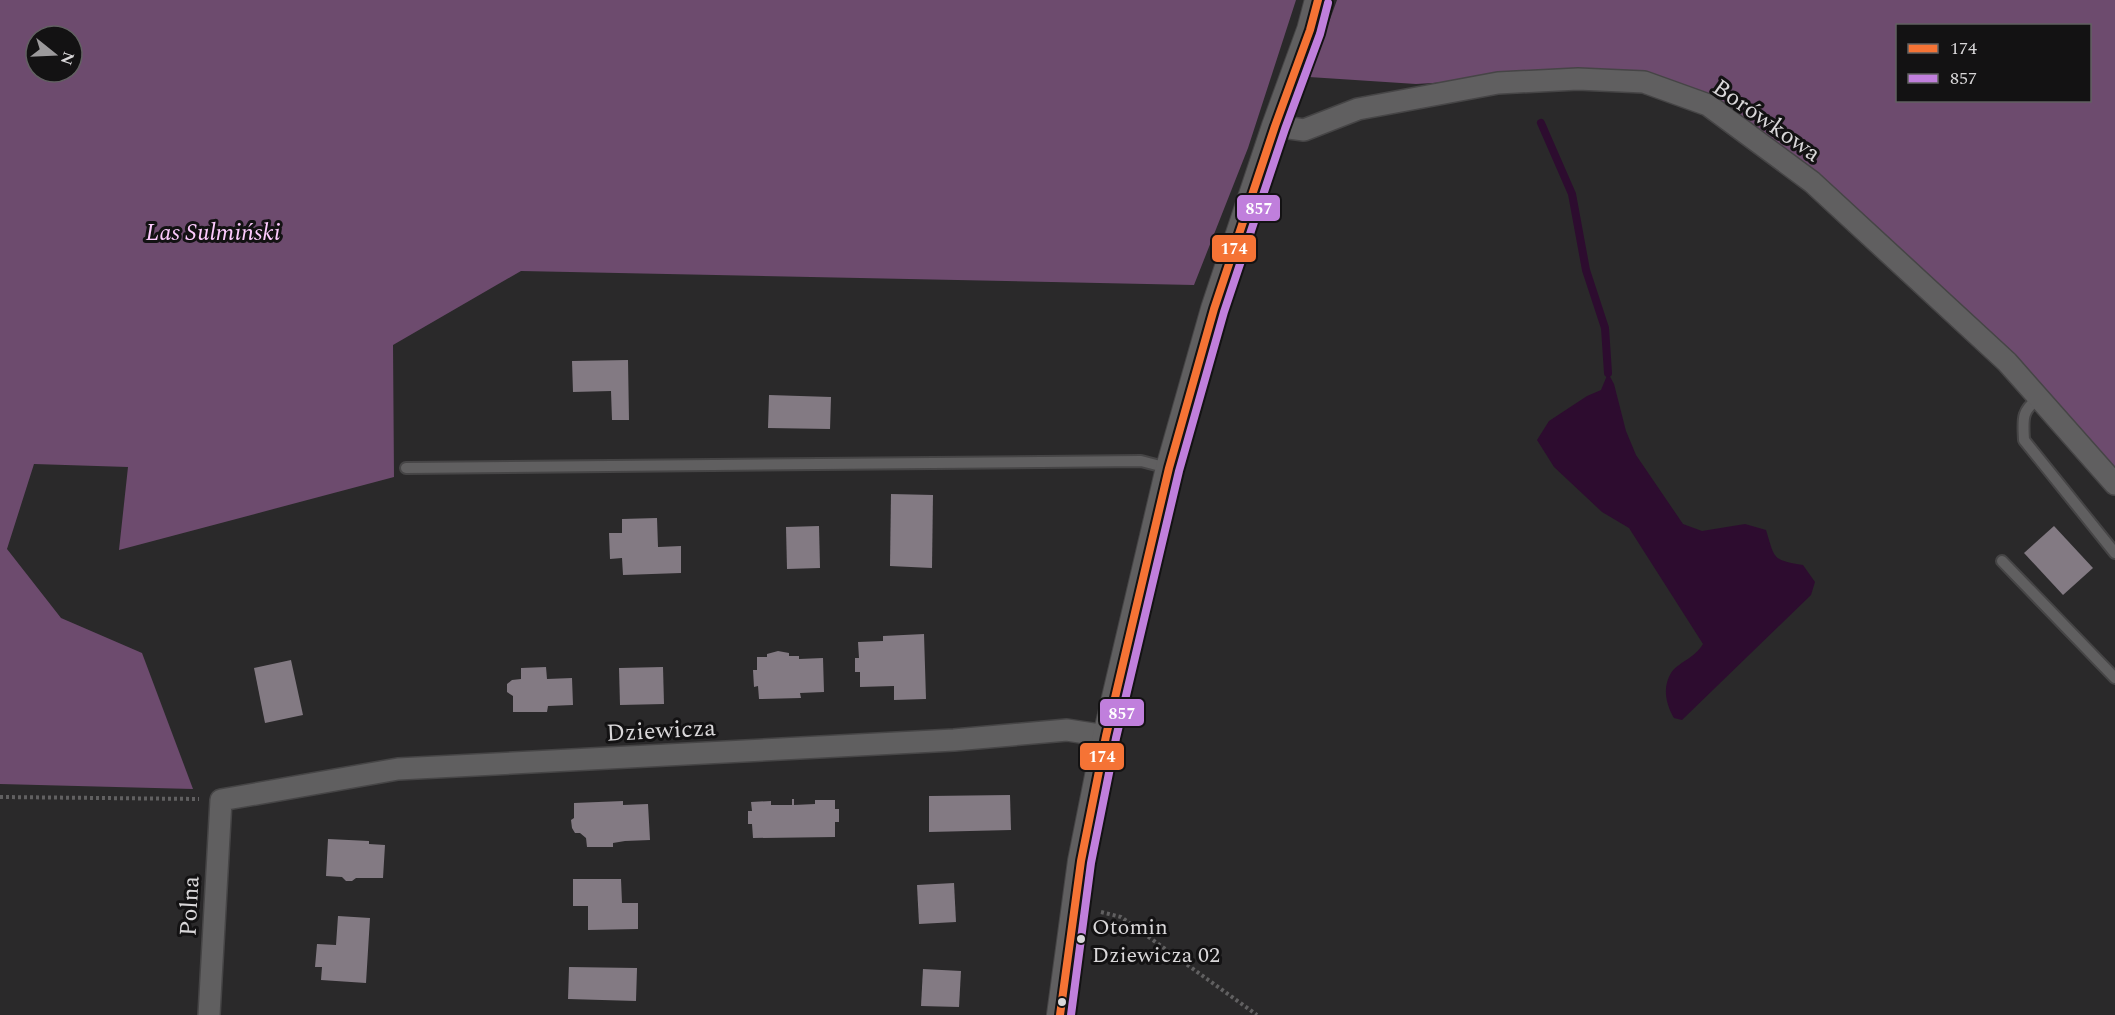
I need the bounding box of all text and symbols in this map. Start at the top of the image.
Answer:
north arrow [24,24,84,84]
legend [1896,24,2091,102]
text: 174 [1950,35,1977,62]
text: N [54,48,81,68]
text: 857 [1950,65,1977,92]
street label: Borówkowa [1705,70,1828,172]
line badge: 857 [1236,194,1281,222]
text: 857 [1246,197,1272,221]
park label: Las Sulmiński [145,215,281,251]
line badge: 174 [1211,234,1257,263]
text: 174 [1221,237,1247,261]
line badge: 857 [1099,698,1145,727]
text: 857 [1109,702,1135,726]
street label: Dziewicza [605,710,717,752]
line badge: 174 [1079,742,1125,771]
text: 174 [1089,745,1115,769]
street label: Polna [170,875,210,937]
place label: Otomin Dziewicza 02 [1092,911,1220,972]
marker: Otomin Dziewicza 02 [1075,933,1087,945]
unlabelled marker [1056,996,1068,1008]

